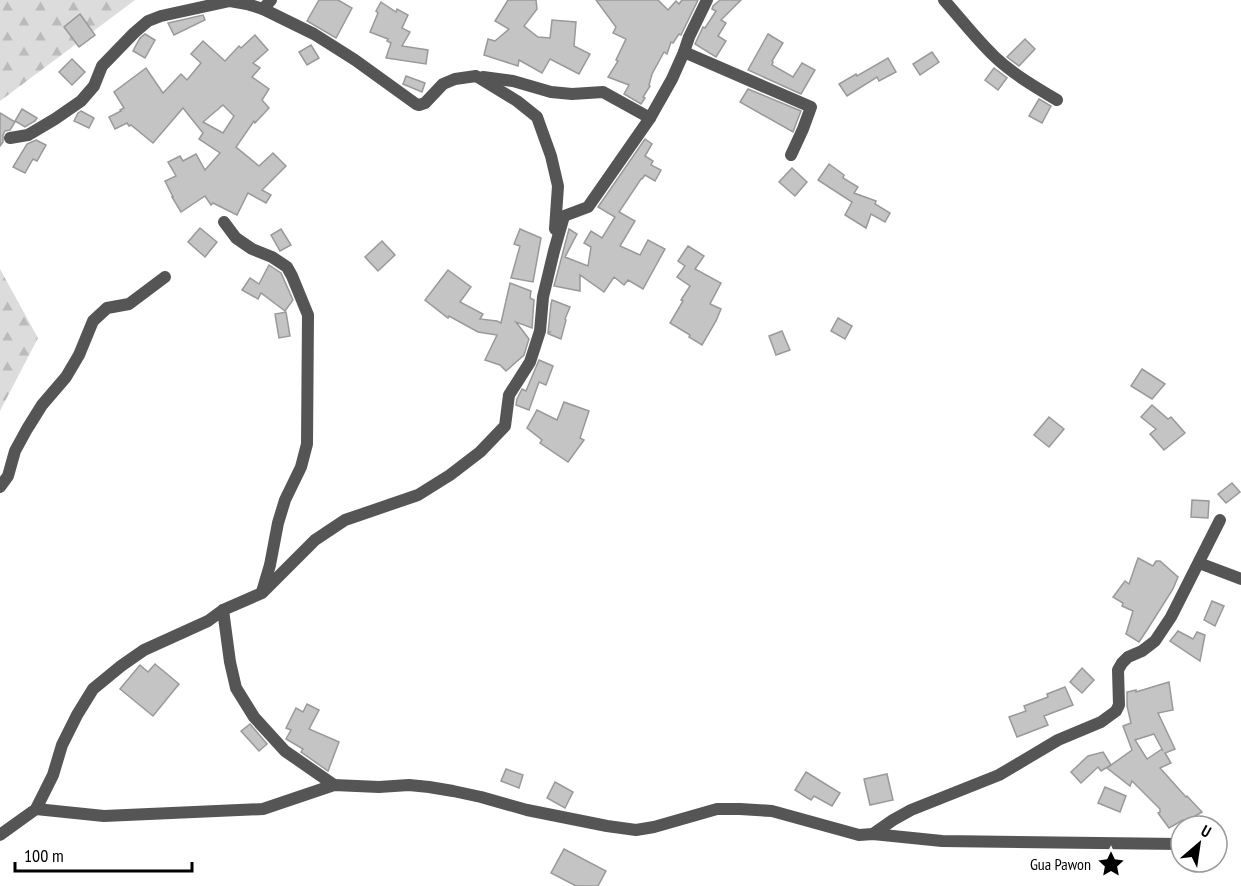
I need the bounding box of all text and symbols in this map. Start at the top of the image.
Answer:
north arrow [1169,814,1229,874]
text: U [1198,820,1215,842]
scale bar [15,835,192,873]
text: 100 m [24,844,64,867]
place icon: Gua Pawon [1096,849,1126,879]
place label: Gua Pawon [1030,854,1091,874]

